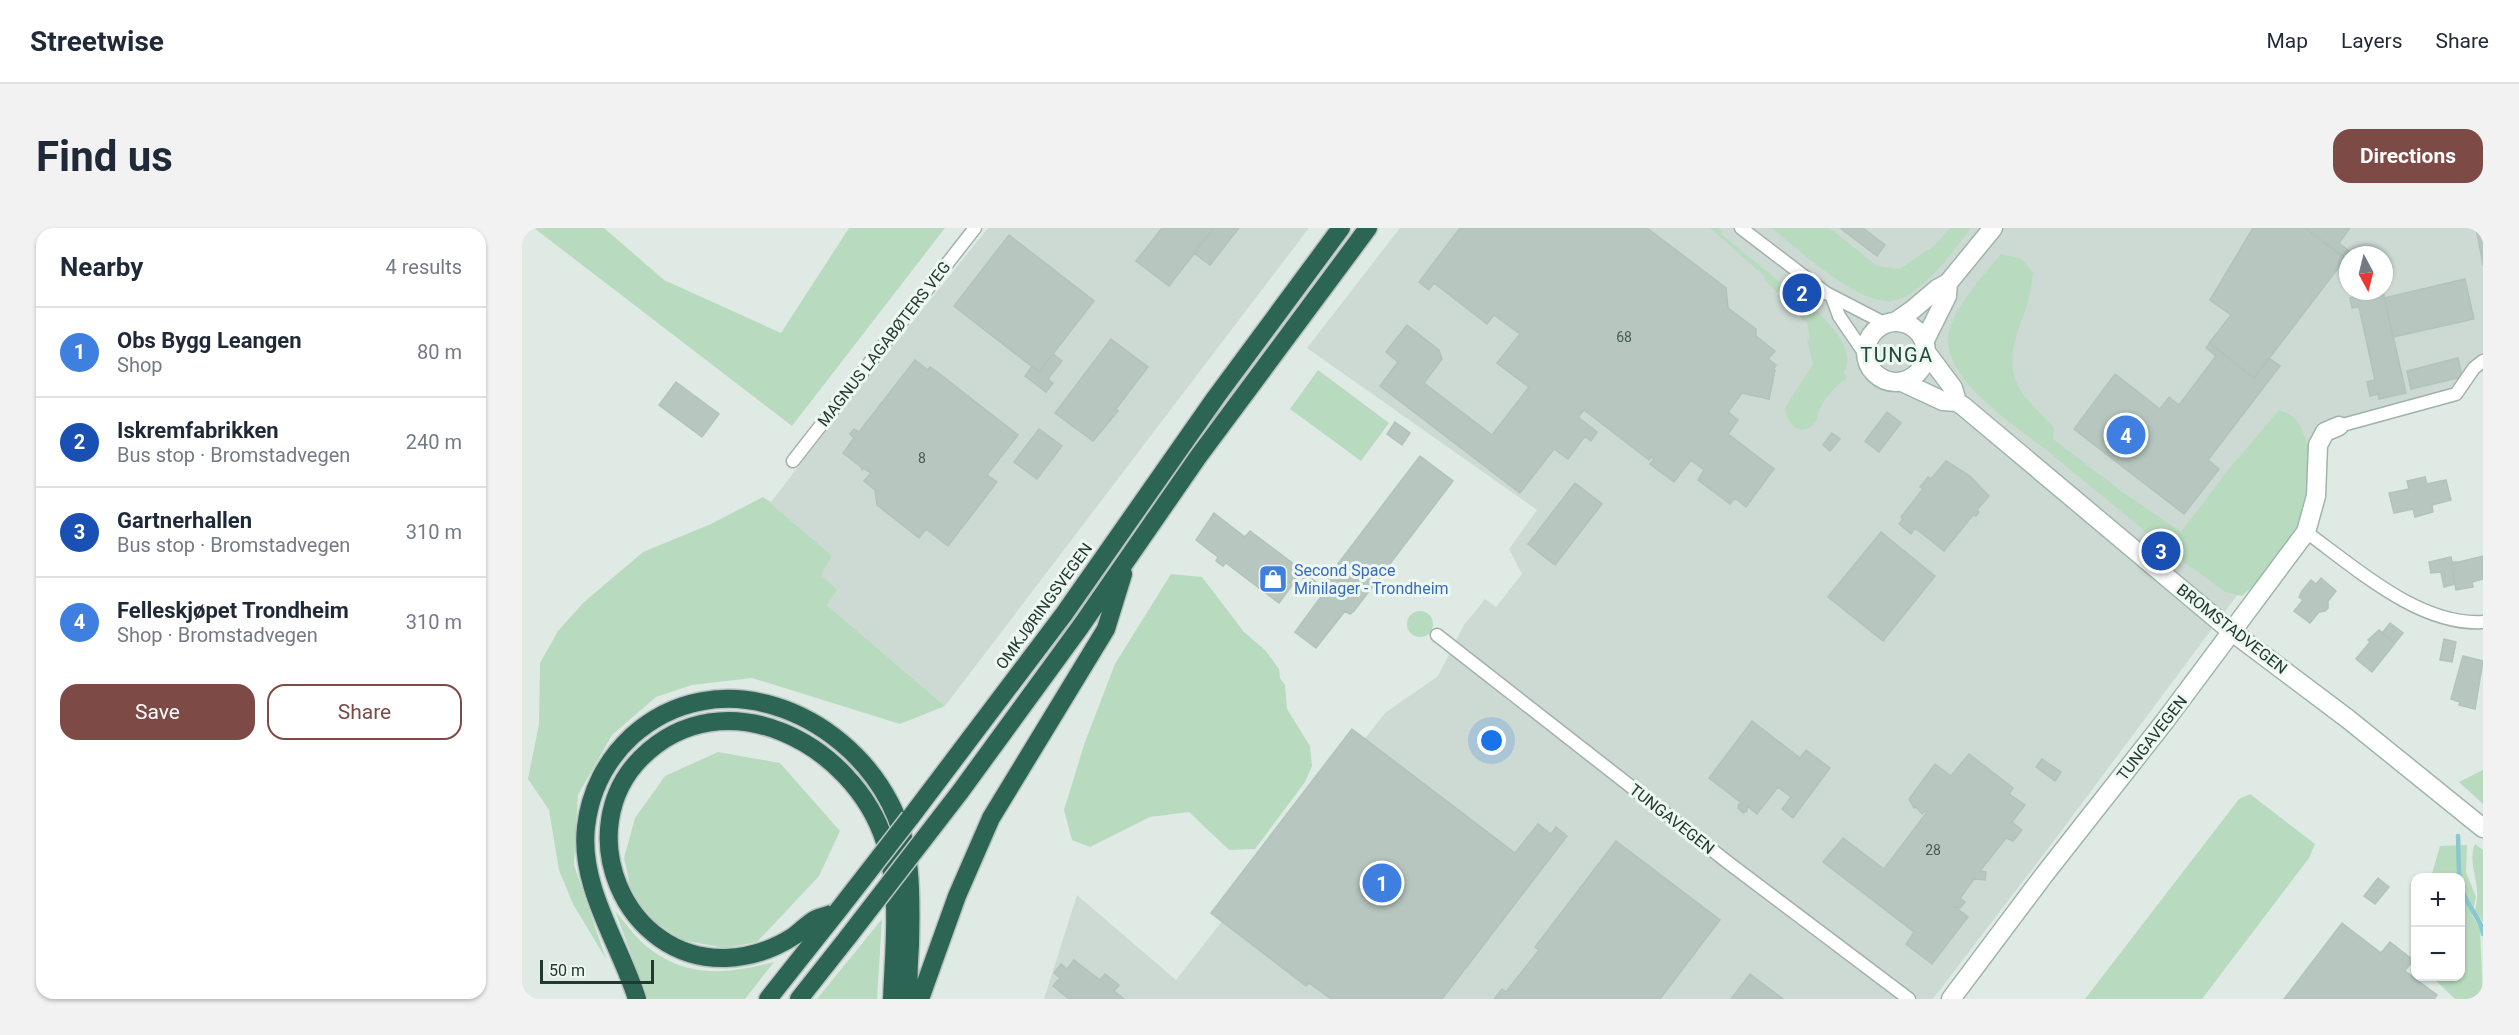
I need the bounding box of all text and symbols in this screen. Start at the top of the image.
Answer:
text: Streetwise [30,25,164,58]
text: Map [2266,29,2308,53]
text: Layers [2341,29,2402,53]
text: Share [2435,29,2489,53]
button: Directions [2333,129,2483,183]
text: Find us [36,132,173,181]
north arrow [2339,246,2393,300]
text: Nearby [60,252,143,282]
text: 4 results [386,255,462,279]
street label: MAGNUS LAGABØTERS VEG [814,258,954,430]
pin: 2 [1782,270,1822,316]
text: Obs Bygg Leangen [117,328,302,353]
house number: 68 [1616,329,1632,345]
text: 1 [74,340,85,364]
text: 80 m [417,340,462,364]
district label: TUNGA [1860,343,1934,367]
text: Shop [117,353,163,377]
pin: 4 [2106,412,2146,458]
text: Iskremfabrikken [117,418,279,443]
text: 2 [74,430,85,454]
text: 240 m [406,430,462,454]
text: Bus stop · Bromstadvegen [117,443,350,467]
house number: 8 [918,450,926,466]
text: Gartnerhallen [117,508,252,533]
text: 3 [74,520,85,544]
text: 310 m [406,520,462,544]
pin: 3 [2142,528,2180,574]
text: Bus stop · Bromstadvegen [117,533,350,557]
street label: OMKJØRINGSVEGEN [992,539,1096,673]
place label: Second Space Minilager - Trondheim [1294,561,1449,598]
shop icon: Second Space Minilager - Trondheim [1257,563,1289,595]
street label: BROMSTADVEGEN [2173,580,2291,678]
text: Felleskjøpet Trondheim [117,598,349,623]
text: 4 [74,610,85,634]
text: 310 m [406,610,462,634]
text: Shop · Bromstadvegen [117,623,318,647]
button: Save [60,684,255,740]
button: Share [267,684,462,740]
street label: TUNGAVEGEN [2113,692,2191,784]
your location [1477,726,1506,755]
street label: TUNGAVEGEN [1626,780,1718,858]
house number: 28 [1925,842,1941,858]
pin: 1 [1362,860,1402,906]
map controls [2411,873,2465,981]
button: + [2411,873,2465,927]
button: − [2411,927,2465,981]
scale bar [540,957,654,984]
text: 50 m [549,961,585,980]

